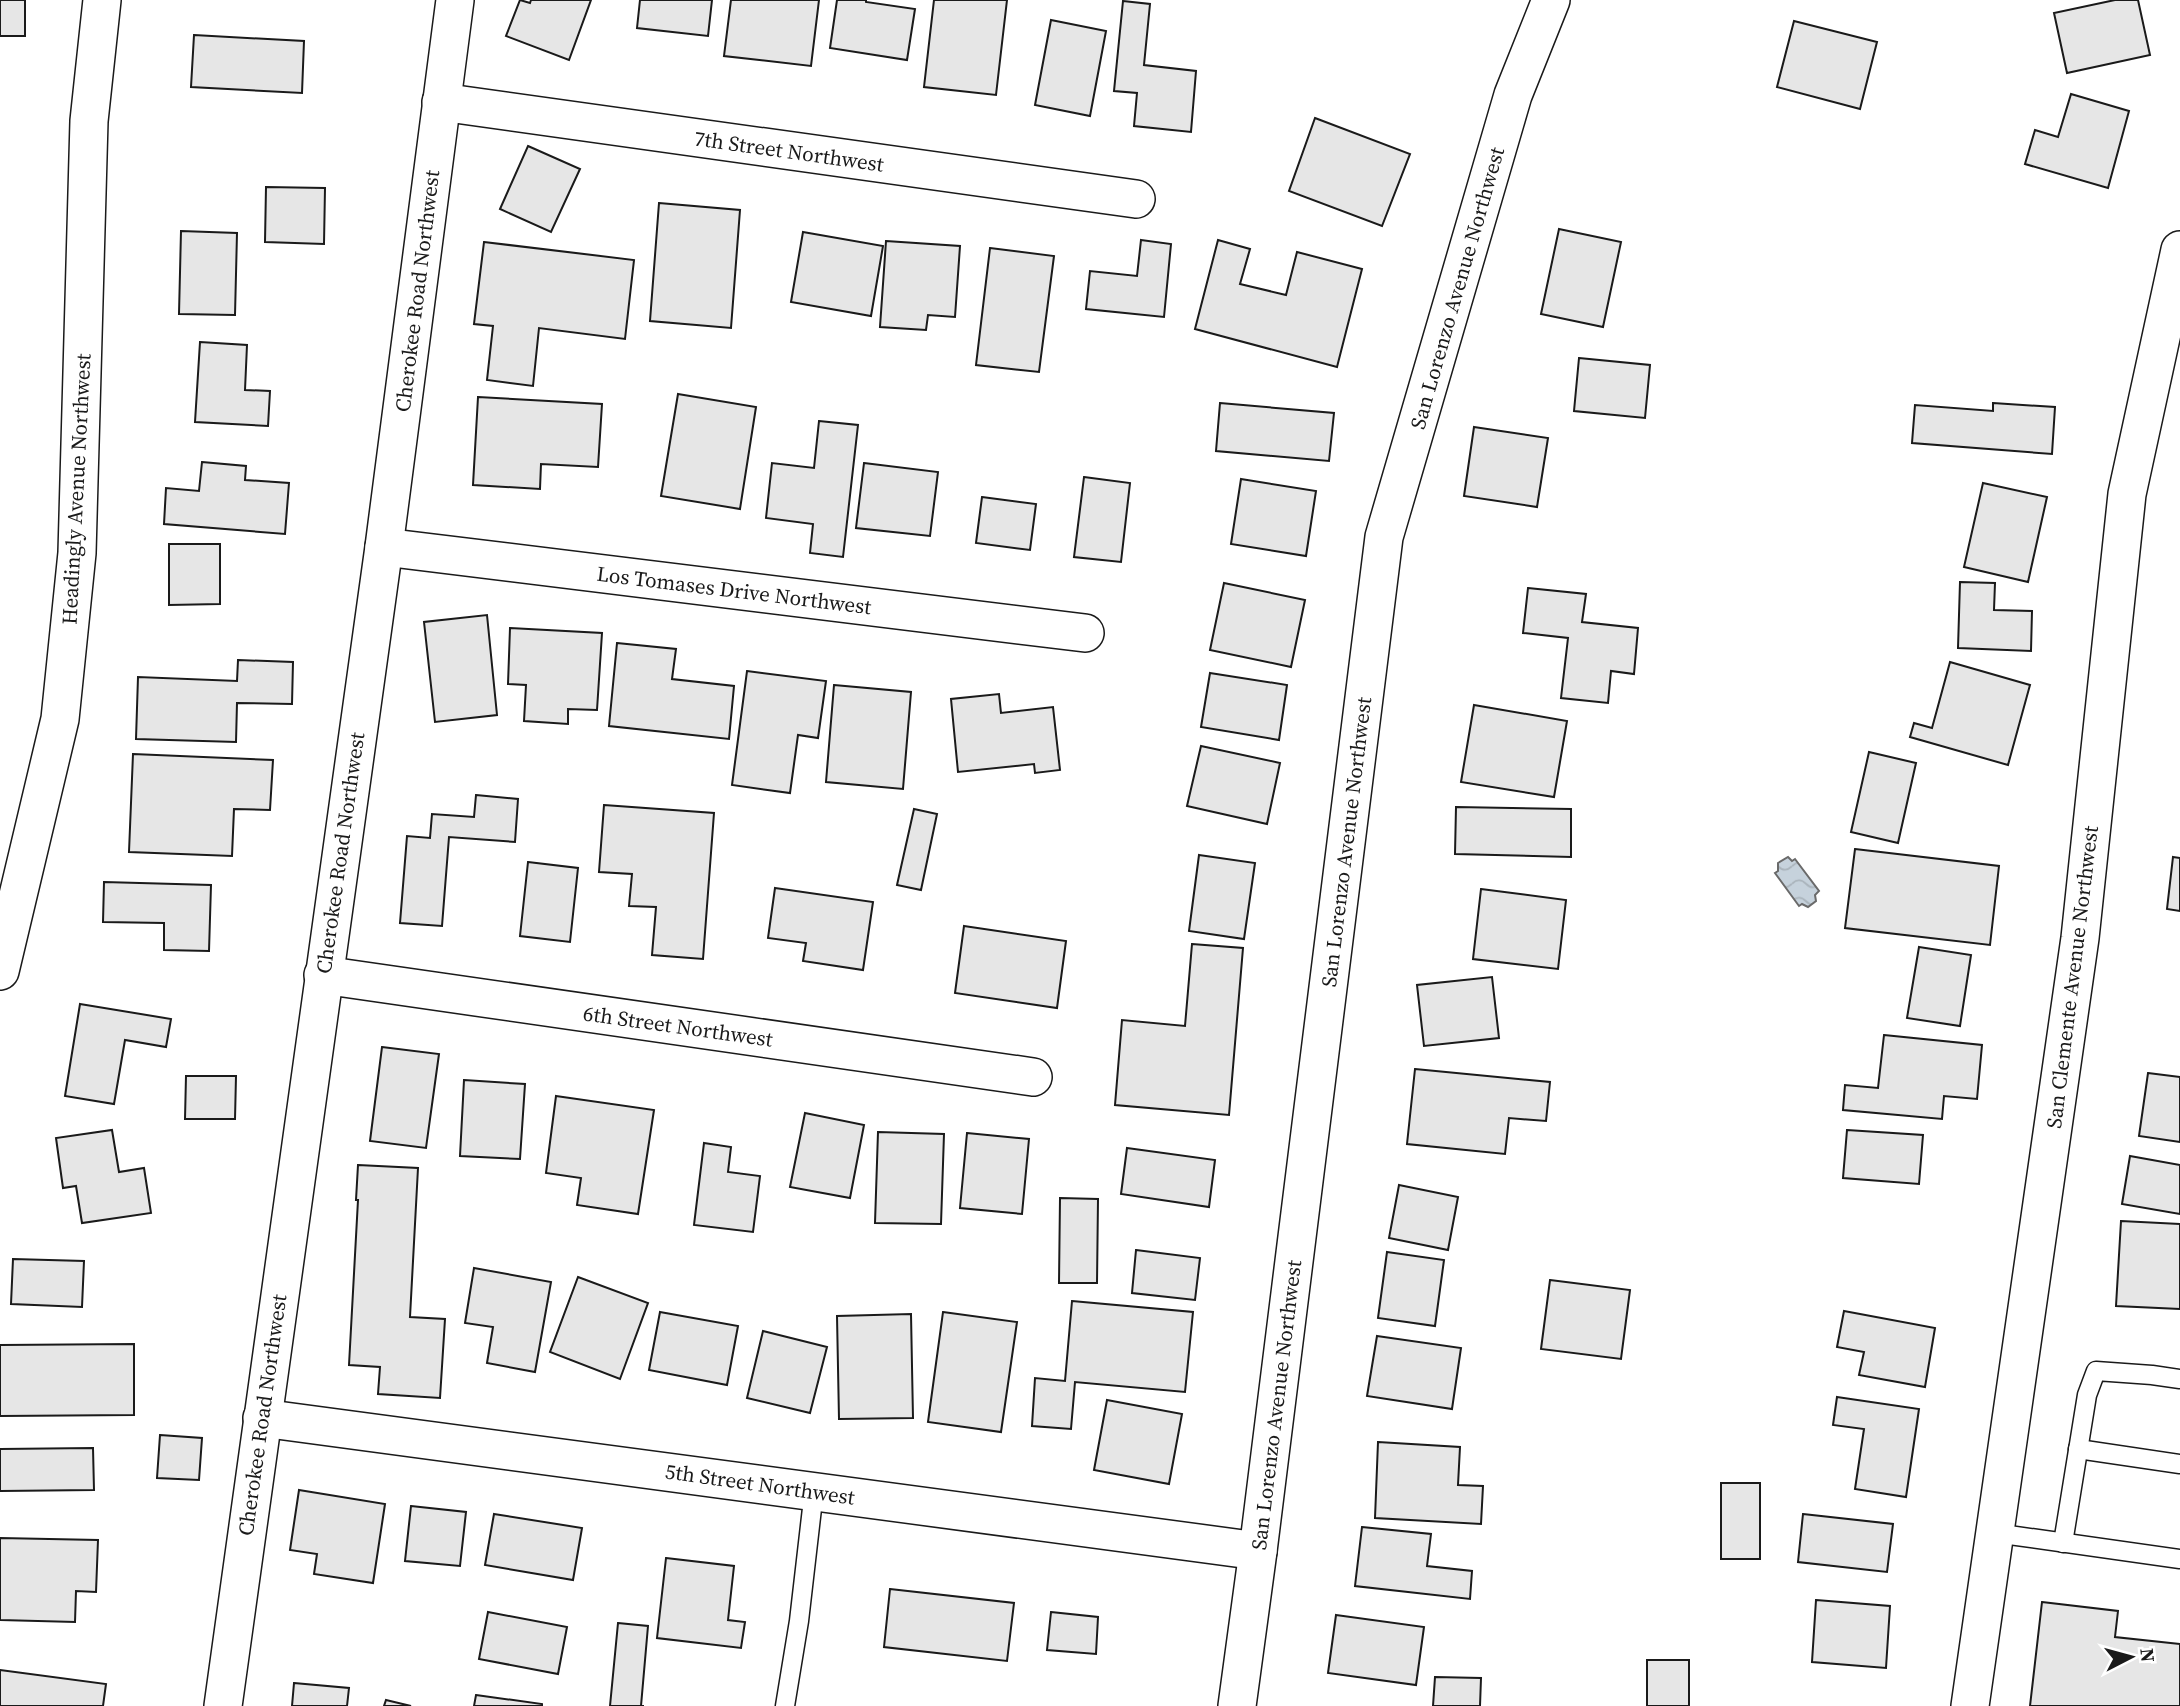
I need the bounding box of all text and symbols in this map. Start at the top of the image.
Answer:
street label: 7th Street Northwest [692,123,886,179]
street label: San Lorenzo Avenue Northwest [1403,143,1511,432]
street label: Cherokee Road Northwest [388,168,446,414]
street label: Headingly Avenue Northwest [54,353,98,625]
street label: Los Tomases Drive Northwest [595,559,873,621]
street label: San Lorenzo Avenue Northwest [1314,695,1378,989]
street label: Cherokee Road Northwest [309,730,371,976]
street label: San Clemente Avenue Northwest [2039,824,2105,1130]
street label: 6th Street Northwest [581,998,775,1054]
street label: San Lorenzo Avenue Northwest [1244,1258,1308,1552]
street label: Cherokee Road Northwest [231,1292,293,1538]
street label: 5th Street Northwest [663,1456,857,1512]
north arrow [2096,1622,2166,1692]
text: N [2134,1647,2162,1664]

